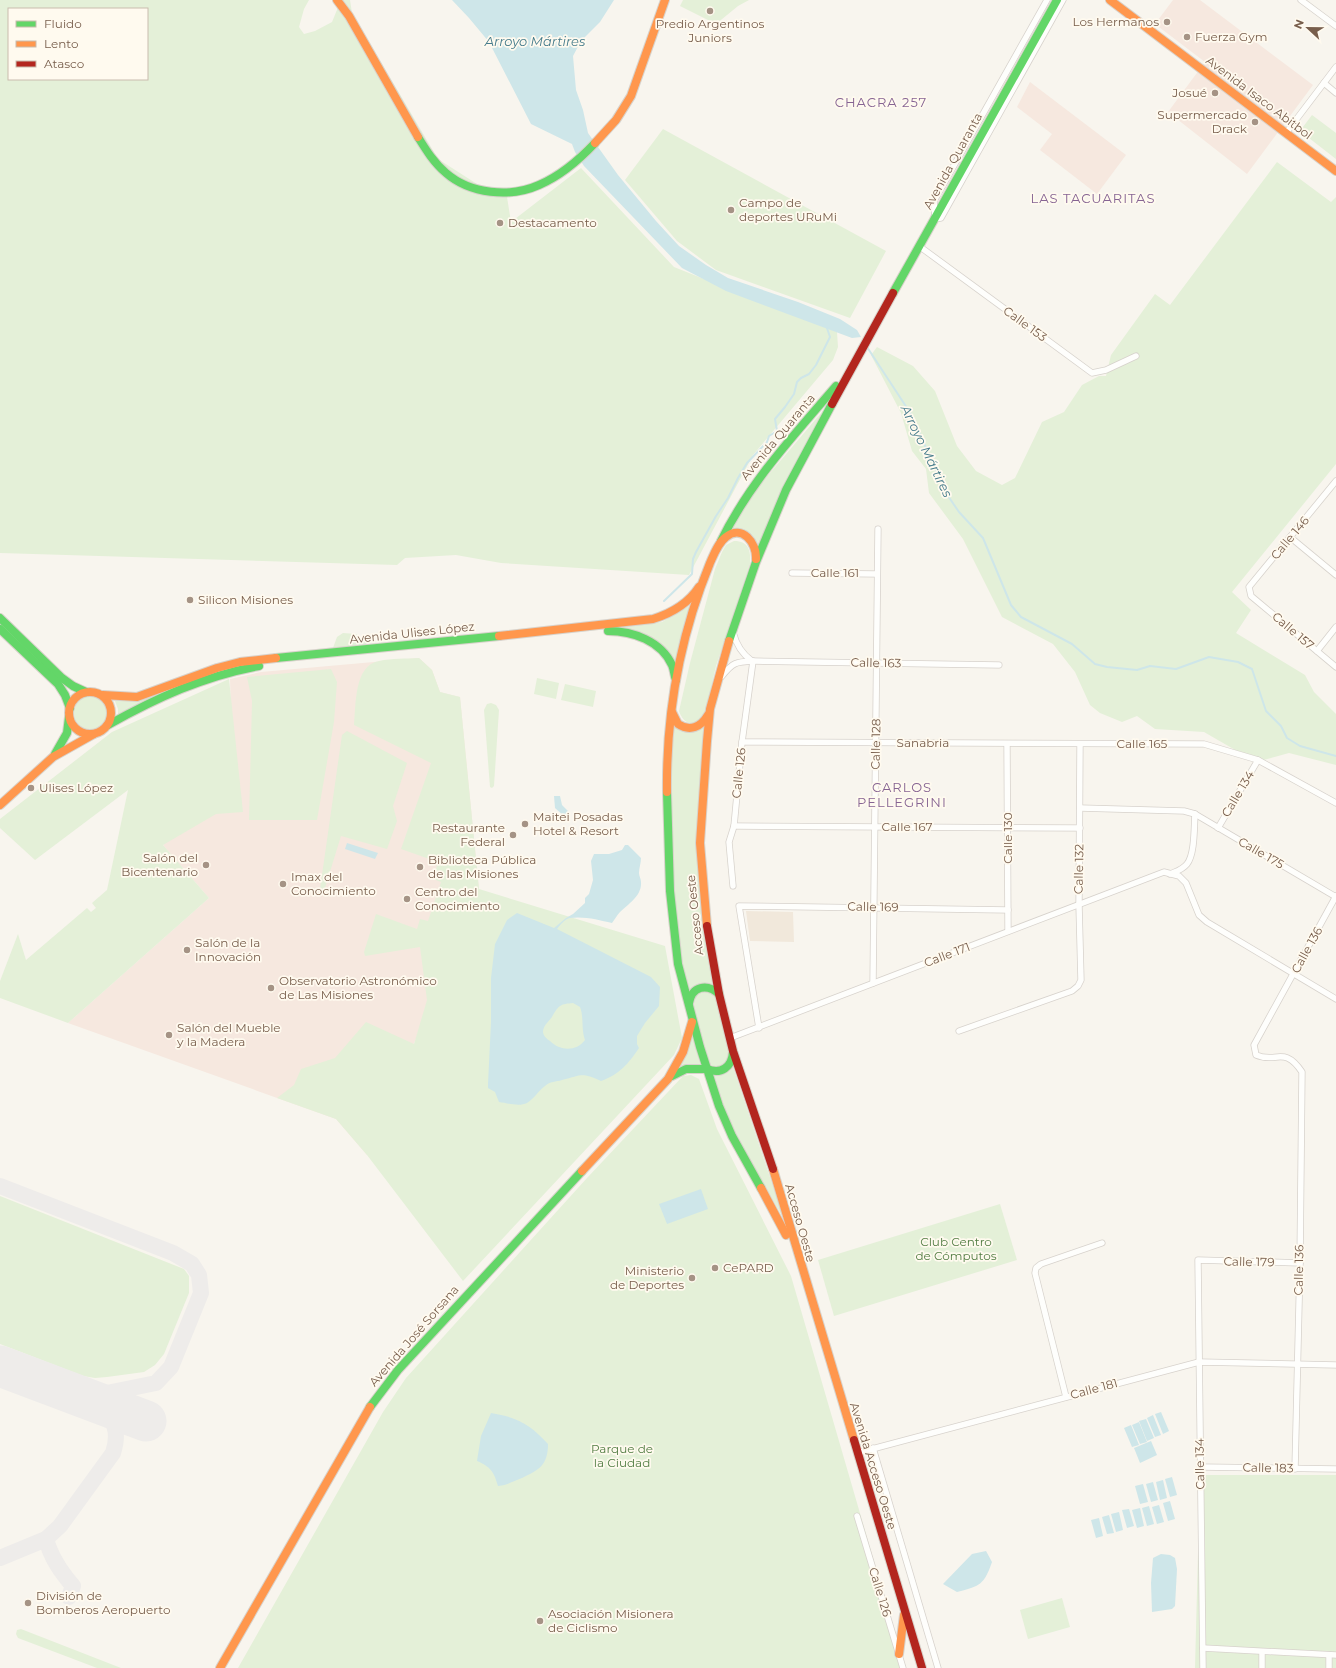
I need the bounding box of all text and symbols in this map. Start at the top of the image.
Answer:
marker: Predio Argentinos Juniors [705,6,715,16]
legend [8,8,148,80]
north arrow [1288,8,1328,48]
place label: Los Hermanos [1072,14,1159,29]
text: Fluido [44,16,82,31]
place label: Predio Argentinos Juniors [656,16,764,45]
marker: Los Hermanos [1162,17,1172,27]
text: N [1291,18,1307,31]
place label: Fuerza Gym [1195,29,1267,44]
marker: Fuerza Gym [1182,32,1192,42]
water label: Arroyo Mártires [484,33,586,49]
text: Lento [44,36,79,51]
street label: Avenida Isaco Abitbol [1203,53,1315,142]
text: Atasco [44,56,84,71]
place label: Josué [1171,85,1207,100]
marker: Josué [1210,88,1220,98]
district label: CHACRA 257 [835,94,927,110]
place label: Supermercado Drack [1157,107,1248,136]
street label: Avenida Quaranta [920,110,985,212]
marker: Supermercado Drack [1250,117,1260,127]
district label: LAS TACUARITAS [1031,190,1155,206]
place label: Campo de deportes URuMi [739,195,837,224]
marker: Campo de deportes URuMi [726,205,736,215]
place label: Destacamento [508,215,597,230]
marker: Destacamento [495,218,505,228]
street label: Calle 153 [1001,303,1050,345]
street label: Avenida Quaranta [737,390,818,483]
water label: Arroyo Mártires [897,401,957,500]
street label: Calle 146 [1267,513,1312,562]
street label: Calle 161 [811,565,859,580]
place label: Silicon Misiones [198,592,293,607]
marker: Silicon Misiones [185,595,195,605]
street label: Calle 157 [1269,609,1317,653]
street label: Avenida Ulises López [349,618,475,647]
street label: Calle 163 [850,655,902,670]
street label: Calle 128 [868,718,883,770]
street label: Sanabria [897,735,949,750]
street label: Calle 165 [1117,736,1168,751]
street label: Calle 126 [728,747,749,799]
street label: Calle 134 [1218,768,1257,820]
district label: CARLOS PELLEGRINI [857,779,947,810]
place label: Ulises López [39,780,113,795]
marker: Ulises López [26,783,36,793]
place label: Maitei Posadas Hotel & Resort [533,809,623,838]
street label: Calle 130 [1000,812,1015,864]
marker: Maitei Posadas Hotel & Resort [520,819,530,829]
street label: Calle 167 [882,819,932,834]
place label: Restaurante Federal [432,820,505,849]
marker: Restaurante Federal [508,830,518,840]
street label: Calle 175 [1236,833,1287,872]
street label: Calle 132 [1071,844,1086,894]
place label: Salón del Bicentenario [121,850,198,879]
place label: Biblioteca Pública de las Misiones [428,852,536,881]
marker: Salón del Bicentenario [201,860,211,870]
marker: Biblioteca Pública de las Misiones [415,862,425,872]
place label: Imax del Conocimiento [291,869,376,898]
street label: Acceso Oeste [683,874,706,956]
marker: Imax del Conocimiento [278,879,288,889]
place label: Centro del Conocimiento [415,884,500,913]
marker: Centro del Conocimiento [402,894,412,904]
street label: Calle 169 [847,899,899,914]
street label: Calle 136 [1288,924,1325,976]
place label: Salón de la Innovación [195,935,261,964]
street label: Calle 171 [922,939,972,970]
marker: Salón de la Innovación [182,945,192,955]
place label: Observatorio Astronómico de Las Misiones [279,973,437,1002]
marker: Observatorio Astronómico de Las Misiones [266,983,276,993]
place label: Salón del Mueble y la Madera [176,1020,281,1049]
marker: Salón del Mueble y la Madera [164,1030,174,1040]
street label: Acceso Oeste [782,1182,819,1264]
park label: Club Centro de Cómputos [915,1234,997,1263]
street label: Calle 136 [1291,1244,1306,1296]
street label: Calle 179 [1223,1254,1275,1269]
place label: CePARD [723,1260,774,1275]
place label: Ministerio de Deportes [610,1263,684,1292]
marker: CePARD [710,1263,720,1273]
marker: Ministerio de Deportes [687,1273,697,1283]
street label: Avenida José Sorsana [366,1282,462,1389]
street label: Calle 181 [1068,1375,1119,1402]
street label: Avenida Acceso Oeste [847,1400,900,1531]
street label: Calle 134 [1192,1438,1207,1490]
park label: Parque de la Ciudad [591,1441,653,1470]
street label: Calle 183 [1242,1460,1294,1475]
street label: Calle 126 [866,1565,895,1618]
place label: División de Bomberos Aeropuerto [36,1588,170,1617]
marker: División de Bomberos Aeropuerto [23,1598,33,1608]
place label: Asociación Misionera de Ciclismo [548,1606,674,1635]
marker: Asociación Misionera de Ciclismo [535,1616,545,1626]

